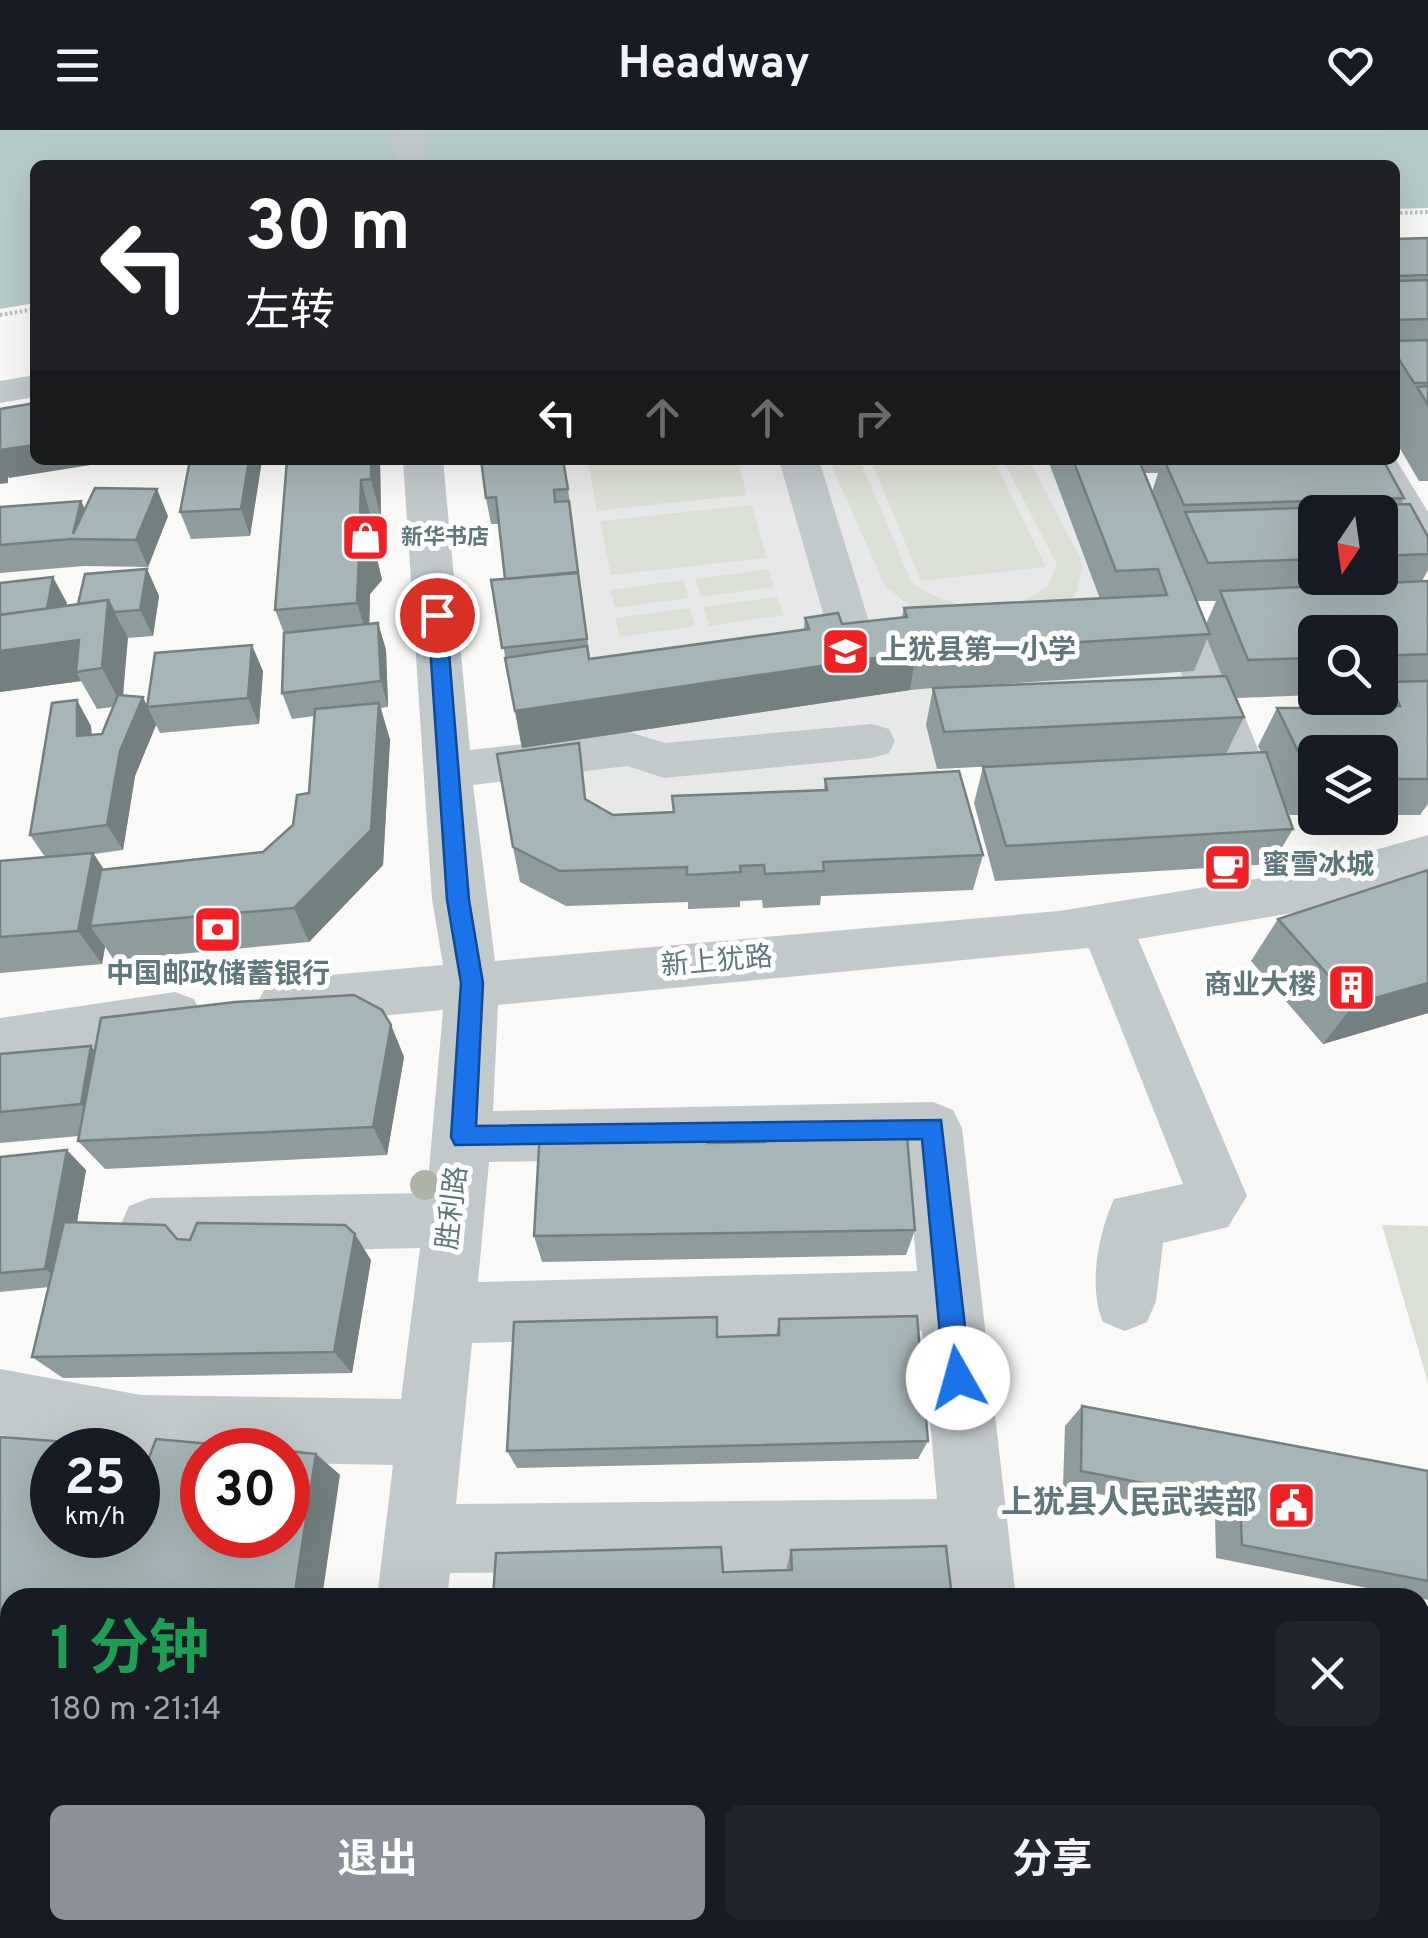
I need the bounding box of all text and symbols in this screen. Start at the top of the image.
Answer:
text: Headway [618,37,810,94]
icon: menu [50,38,105,93]
icon: heart [1323,38,1378,93]
text: 30 m [245,186,411,275]
icon: left [80,200,210,330]
text: 左转 [245,285,335,342]
icon: left [530,390,585,445]
icon: ahead [635,390,690,445]
icon: ahead [740,390,795,445]
icon: right [845,390,900,445]
north arrow [1298,495,1398,595]
map controls [1298,495,1398,835]
shop icon: 新华书店 [340,512,392,564]
place label: 新华书店 [401,525,489,552]
pin [395,573,480,658]
icon: arrive [410,588,465,643]
button: search [1298,615,1398,715]
school or university icon: 上犹县第一小学 [819,626,871,678]
place label: 上犹县第一小学 [880,634,1076,670]
button: layers [1298,735,1398,835]
cafe icon: 蜜雪冰城 [1201,841,1253,893]
place label: 蜜雪冰城 [1262,849,1374,885]
bank icon: 中国邮政储蓄银行 [192,903,244,955]
street label: 新上犹路 [660,940,774,986]
place label: 中国邮政储蓄银行 [106,958,330,994]
building icon: 商业大楼 [1325,961,1377,1013]
place label: 商业大楼 [1204,969,1316,1005]
street label: 胜利路 [431,1164,477,1252]
position arrow [906,1326,1010,1430]
speed limit sign: 30 [180,1428,310,1558]
text: 25 [64,1449,126,1512]
public building icon: 上犹县人民武装部 [1266,1479,1318,1531]
place label: 上犹县人民武装部 [1001,1485,1257,1525]
text: km/h [65,1502,125,1534]
text: 1 分钟 [50,1615,209,1691]
button: close [1275,1621,1380,1726]
text: 180 m · 21:14 [50,1691,221,1731]
button: 退出 [50,1805,705,1920]
button: 分享 [725,1805,1380,1920]

